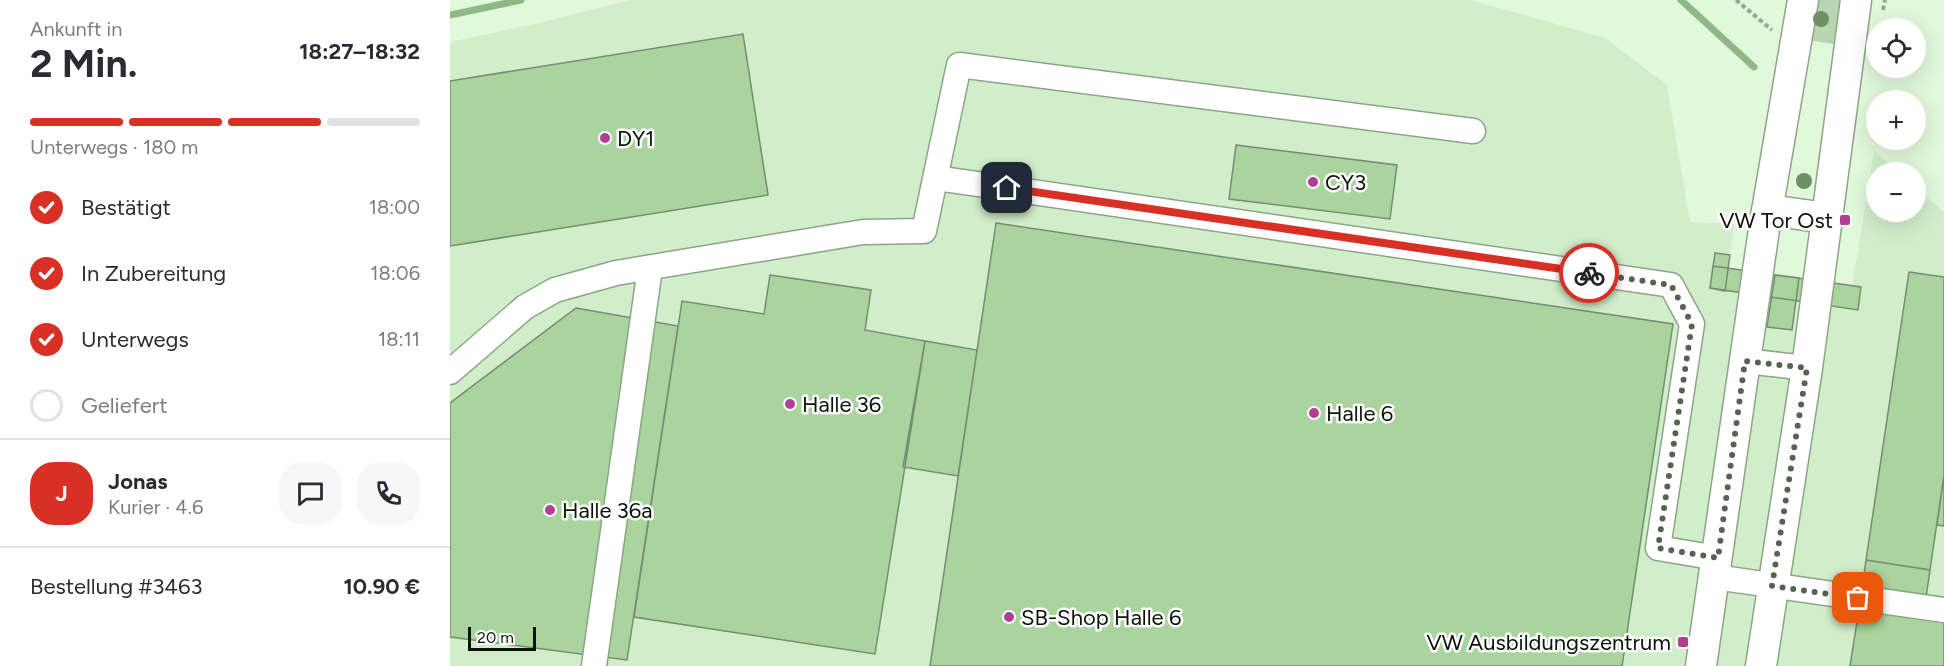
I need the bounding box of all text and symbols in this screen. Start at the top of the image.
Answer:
text: Ankunft in [30,17,122,41]
map controls [1866,18,1926,222]
button: locate [1866,18,1926,78]
text: 18:27–18:32 [299,38,420,65]
text: 2 Min. [30,40,137,87]
button: + [1866,90,1926,150]
place label: DY1 [617,125,654,152]
marker: DY1 [598,131,612,145]
text: Unterwegs · 180 m [30,135,198,159]
pin [981,162,1032,213]
button: − [1866,162,1926,222]
place label: CY3 [1325,169,1366,196]
icon: home [990,171,1023,204]
marker: CY3 [1306,175,1320,189]
icon: check [30,191,63,224]
text: Bestätigt [81,194,171,221]
text: 18:00 [369,195,420,219]
place label: VW Tor Ost [1719,207,1833,234]
marker: VW Tor Ost [1838,213,1852,227]
courier [1559,243,1619,303]
icon: check [30,257,63,290]
icon: bike [1573,257,1606,290]
text: In Zubereitung [81,260,226,287]
text: 18:06 [370,261,420,285]
icon: check [30,323,63,356]
text: Unterwegs [81,326,189,353]
text: 18:11 [378,327,420,351]
place label: Halle 36 [802,391,881,418]
text: Geliefert [81,392,168,419]
marker: Halle 36 [783,397,797,411]
place label: Halle 6 [1326,400,1393,427]
marker: Halle 6 [1307,406,1321,420]
button: chat [279,462,342,525]
button: phone [357,462,420,525]
text: Jonas [108,468,167,495]
text: J [55,480,68,507]
text: Kurier · 4.6 [108,495,203,519]
place label: Halle 36a [562,497,653,524]
marker: Halle 36a [543,503,557,517]
pin [1832,572,1883,623]
text: Bestellung #3463 [30,573,202,600]
text: 10.90 € [343,573,420,600]
icon: bag [1841,581,1874,614]
place label: SB-Shop Halle 6 [1021,604,1181,631]
marker: SB-Shop Halle 6 [1002,610,1016,624]
scale bar [468,624,536,652]
text: 20 m [477,628,514,647]
place label: VW Ausbildungszentrum [1426,629,1671,656]
marker: VW Ausbildungszentrum [1676,635,1690,649]

